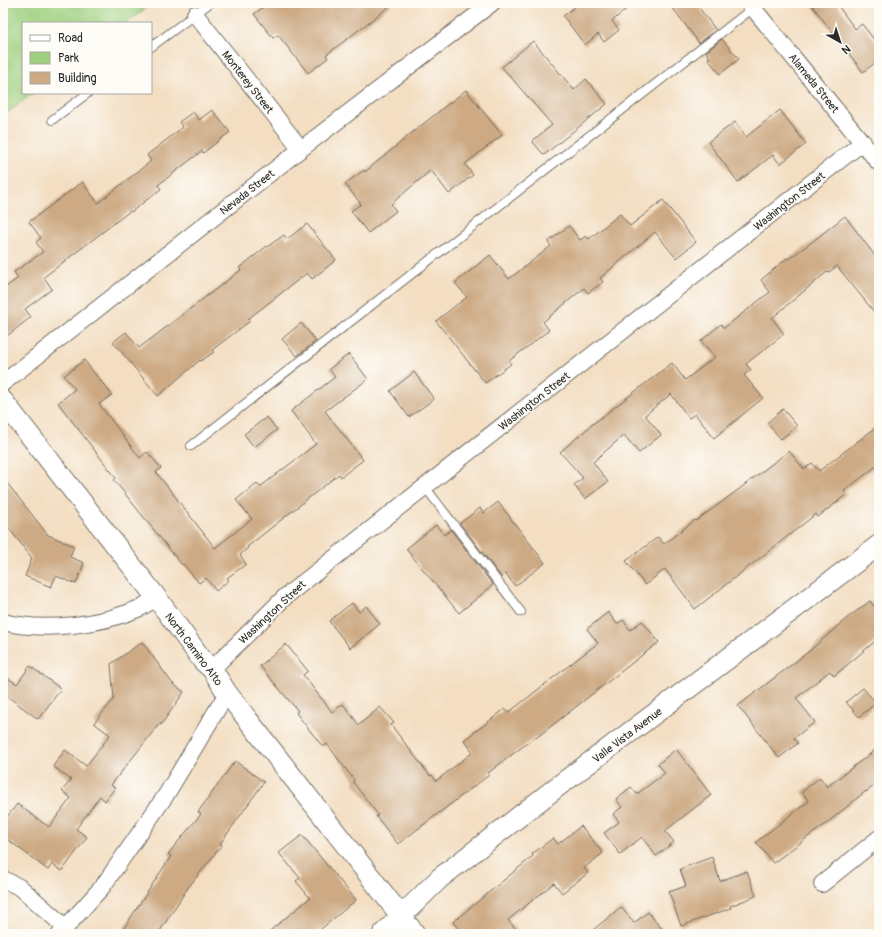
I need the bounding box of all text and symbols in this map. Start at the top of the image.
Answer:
legend [22,22,152,94]
north arrow [820,22,860,62]
text: Road [58,31,83,46]
text: N [839,42,853,57]
street label: Monterey Street [219,48,276,117]
text: Park [58,51,79,66]
street label: Alameda Street [786,51,842,116]
text: Building [58,71,97,86]
street label: Nevada Street [217,167,278,218]
street label: Washington Street [751,169,828,233]
street label: Washington Street [496,369,573,433]
street label: Washington Street [236,578,309,647]
street label: North Camino Alto [162,610,225,688]
street label: Valle Vista Avenue [590,705,665,766]

